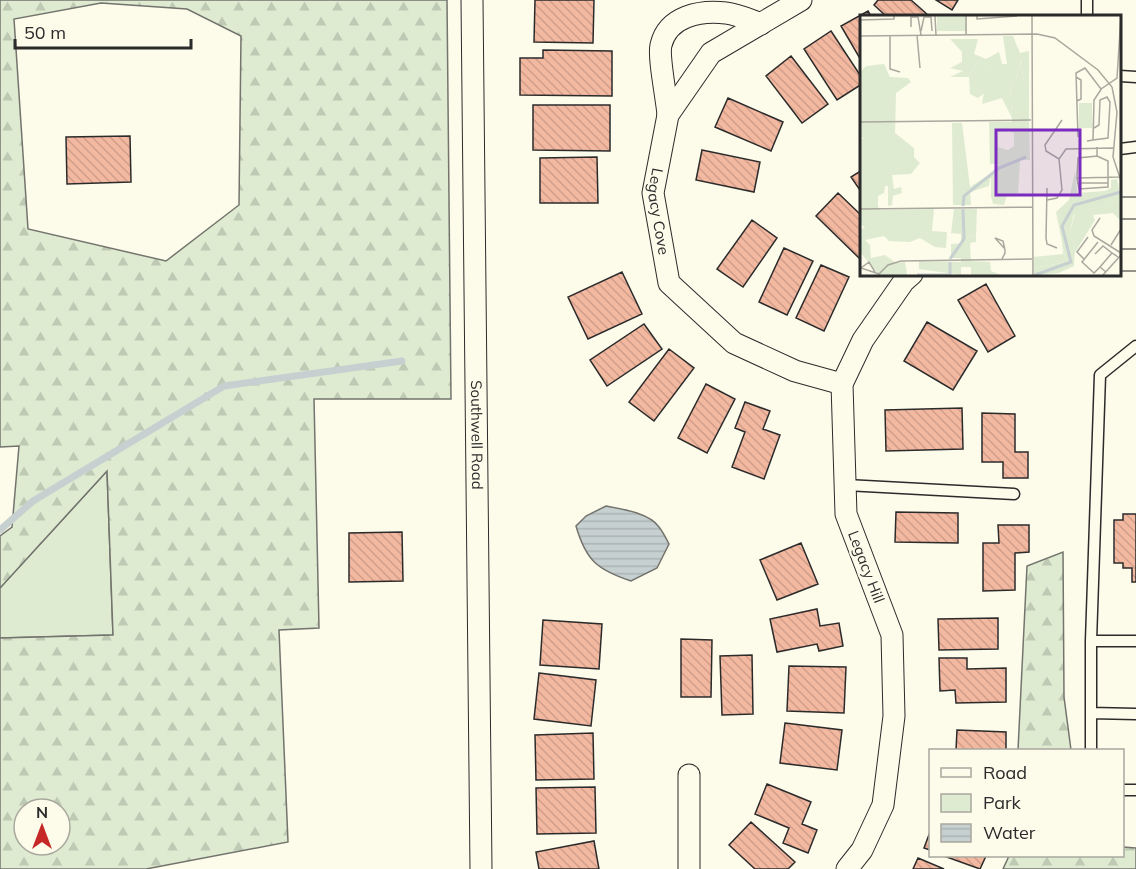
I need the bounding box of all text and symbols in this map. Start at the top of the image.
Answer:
scale bar [15,12,190,50]
inset map [860,15,1121,276]
text: 50 m [24,21,66,44]
street label: Legacy Cove [644,166,674,256]
street label: Southwell Road [467,380,487,490]
street label: Legacy Hill [844,528,889,606]
legend [929,749,1124,857]
text: Road [983,761,1027,784]
text: Park [983,791,1022,814]
north arrow [12,797,72,857]
text: N [36,802,48,822]
text: Water [983,821,1036,844]

